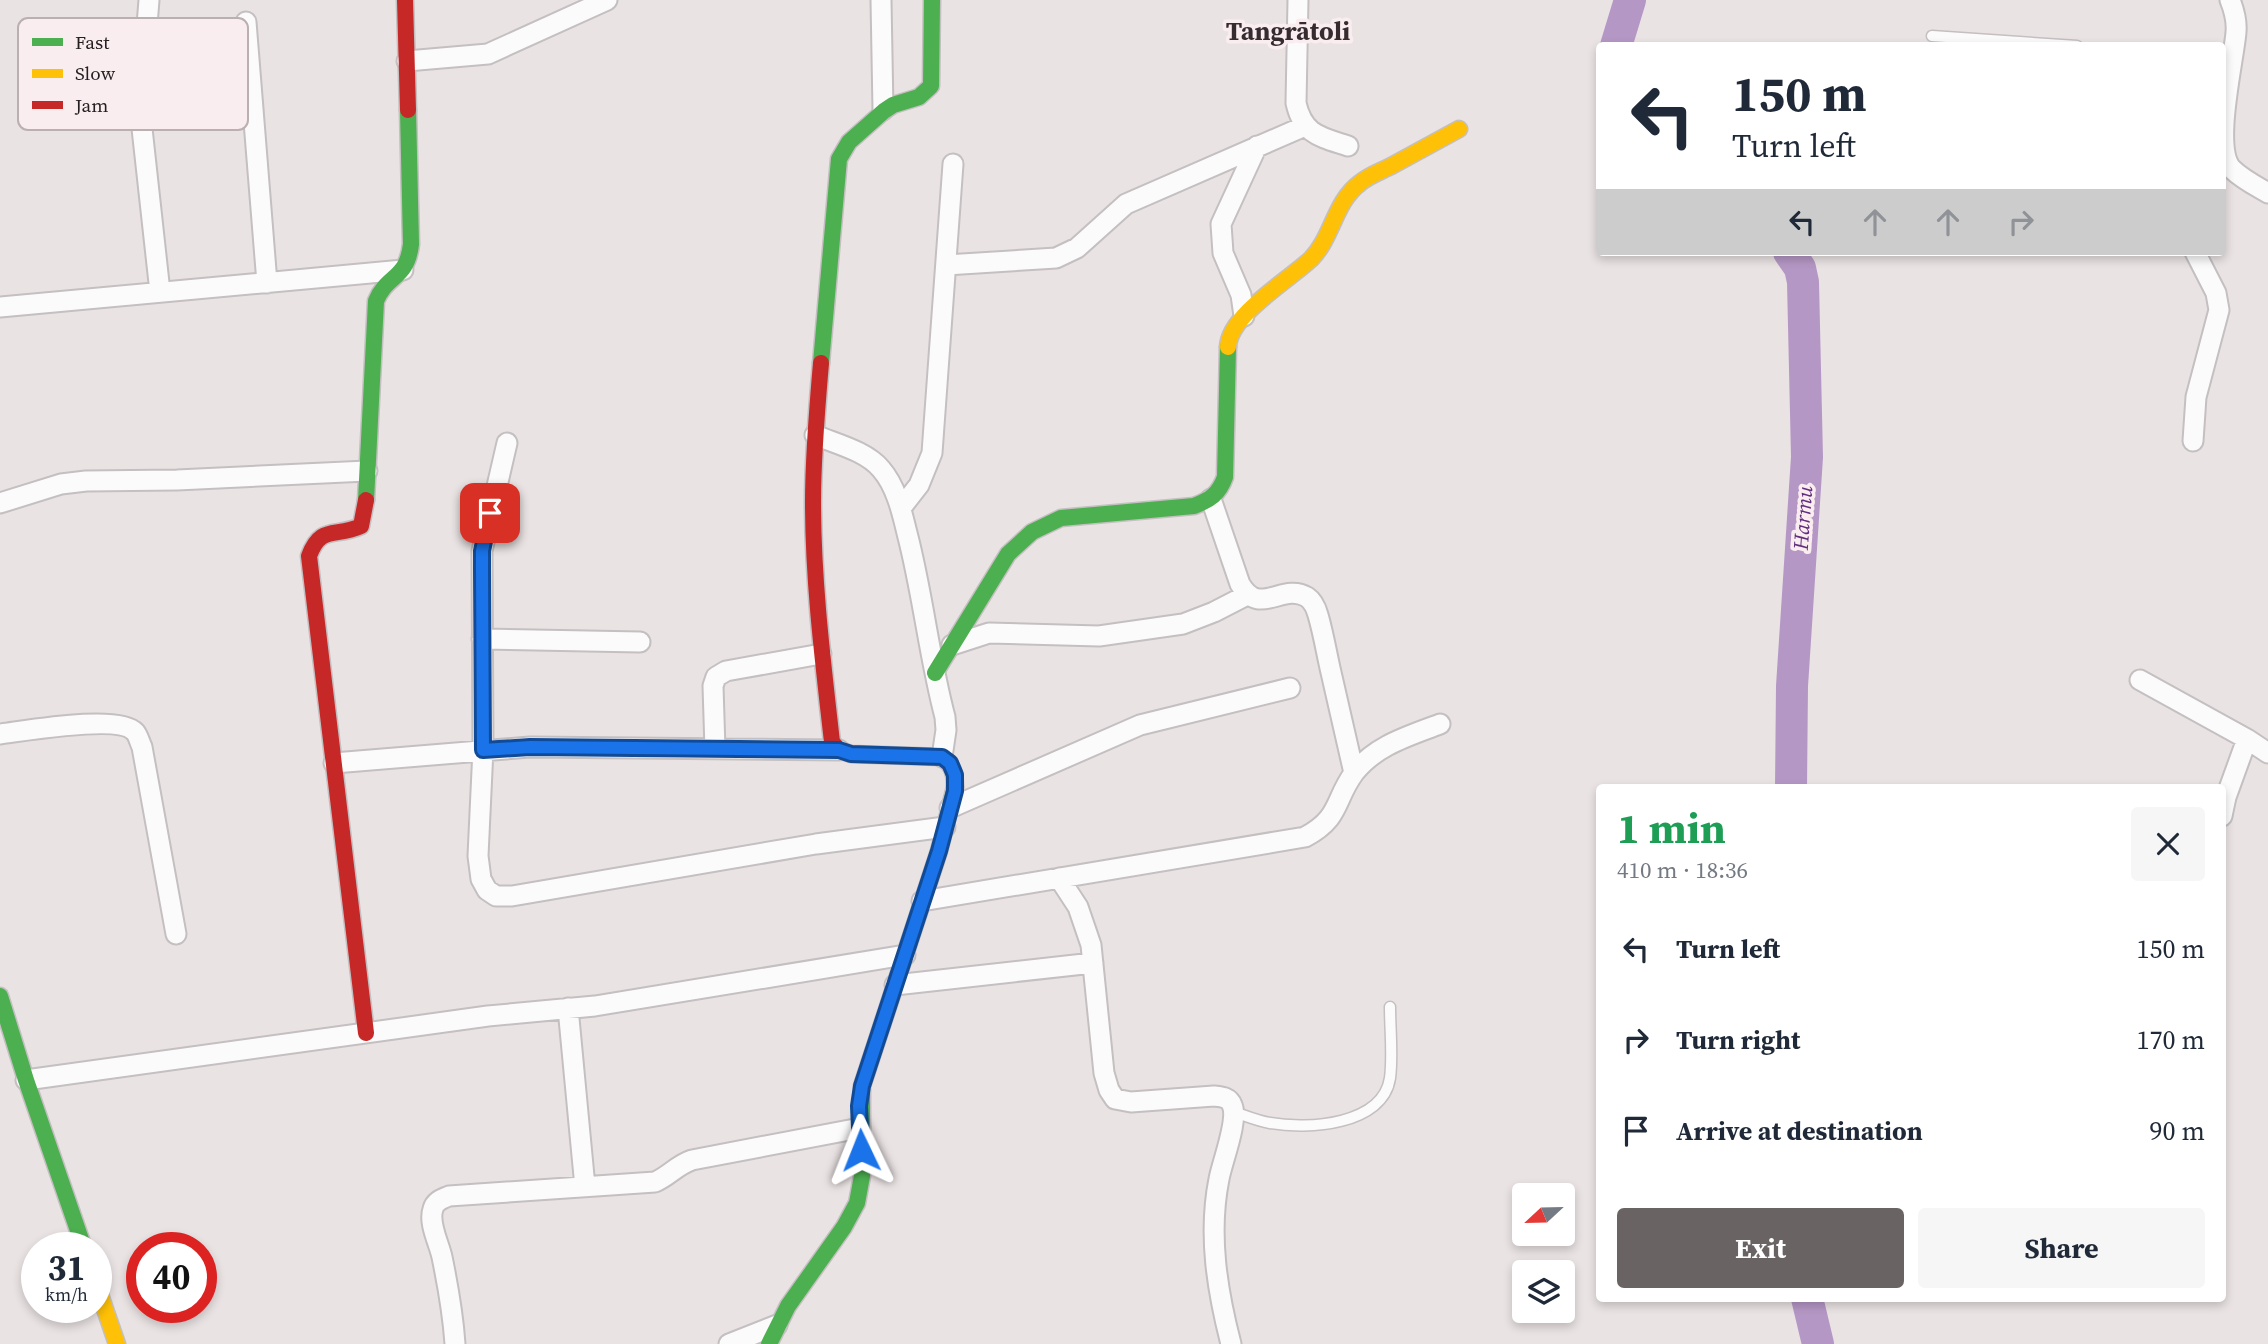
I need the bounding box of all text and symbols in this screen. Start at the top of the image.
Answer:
district label: Tangrātoli [1226,13,1350,49]
legend [18,18,248,130]
text: Fast [75,29,110,55]
text: Slow [75,60,116,86]
text: 150 m [1732,60,1867,127]
icon: left [1617,70,1708,161]
text: Jam [74,92,108,118]
text: Turn left [1732,124,1856,168]
icon: left [1783,203,1821,241]
icon: ahead [1856,203,1894,241]
icon: ahead [1929,203,1967,241]
icon: right [2002,203,2040,241]
pin [460,483,520,543]
water label: Harmu [1786,485,1819,552]
icon: arrive [471,494,509,532]
text: 1 min [1617,799,1726,857]
button: close [2131,807,2205,881]
text: 410 m · 18:36 [1617,854,1748,886]
icon: left [1617,930,1655,968]
text: Turn left [1676,931,1780,967]
text: 150 m [2137,931,2205,967]
icon: right [1617,1021,1655,1059]
text: Turn right [1676,1022,1800,1058]
text: 170 m [2137,1022,2205,1058]
icon: arrive [1617,1112,1655,1150]
position arrow [824,1113,898,1187]
text: Arrive at destination [1676,1113,1923,1149]
text: 90 m [2150,1113,2205,1149]
north arrow [1512,1183,1575,1246]
map controls [1512,1183,1575,1323]
button: Exit [1617,1208,1904,1288]
button: Share [1918,1208,2205,1288]
speed limit sign: 40 [126,1232,217,1323]
text: 31 [48,1244,85,1292]
button: layers [1512,1260,1575,1323]
text: km/h [45,1282,88,1307]

